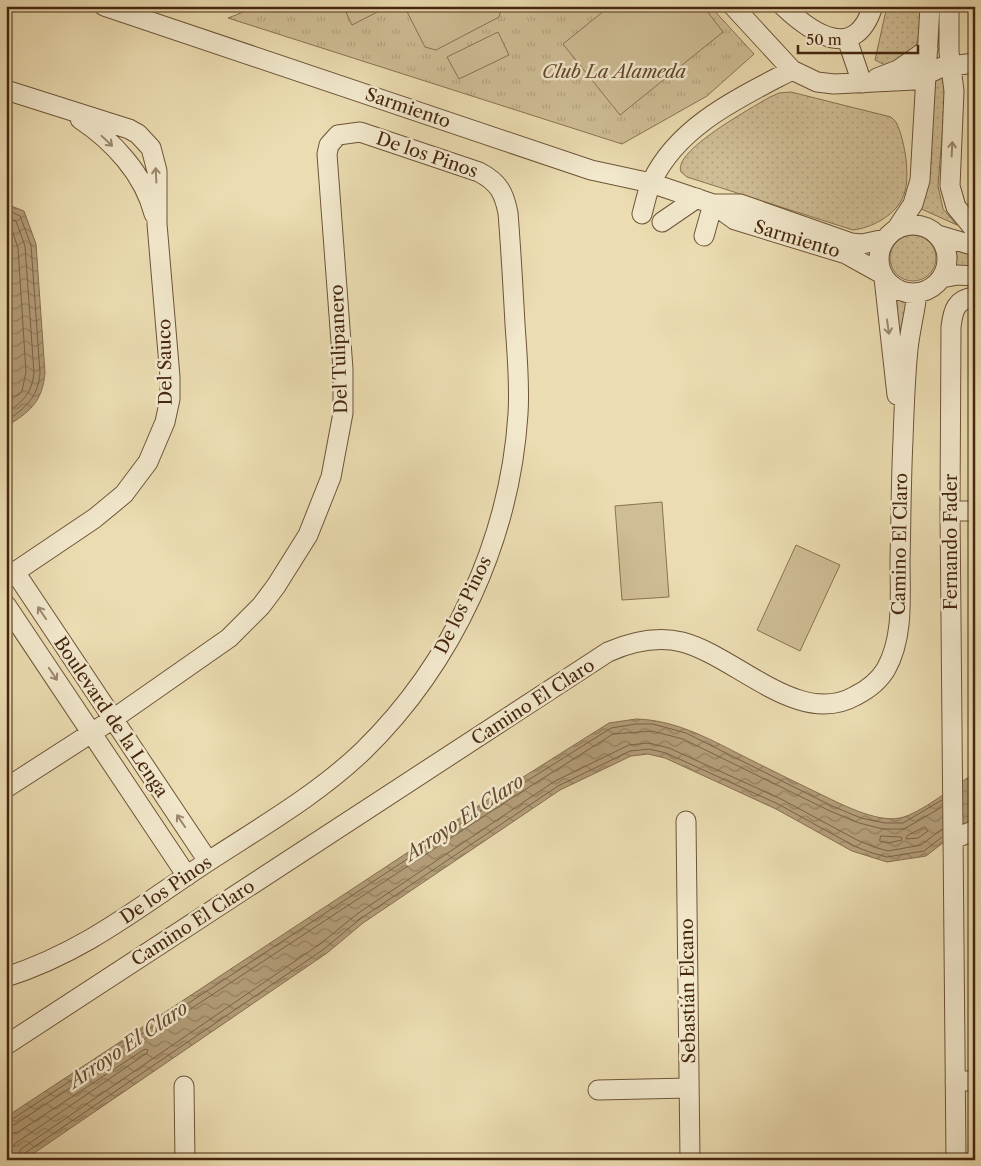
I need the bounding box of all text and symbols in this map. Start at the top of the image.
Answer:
scale bar [798,22,918,54]
text: 50 m [806,30,842,49]
park label: Club La Alameda [542,61,686,83]
street label: Sarmiento [362,83,454,133]
street label: De los Pinos [373,127,481,183]
one-way arrow [101,135,114,147]
one-way arrow [947,142,956,158]
one-way arrow [152,167,161,183]
street label: Sarmiento [751,216,843,262]
street label: Del Tulipanero [326,284,352,414]
one-way arrow [884,318,894,334]
street label: Del Sauco [153,319,177,405]
street label: Camino El Claro [888,473,912,615]
street label: Fernando Fader [940,473,962,610]
street label: De los Pinos [430,553,496,657]
one-way arrow [37,606,47,620]
street label: Boulevard de la Lenga [49,633,173,802]
street label: Camino El Claro [467,654,599,750]
one-way arrow [48,667,58,681]
water label: Arroyo El Claro [398,769,528,867]
one-way arrow [176,814,186,828]
street label: De los Pinos [116,851,216,929]
street label: Camino El Claro [127,875,259,971]
street label: Sebastián Elcano [676,918,700,1064]
water label: Arroyo El Claro [62,996,192,1094]

